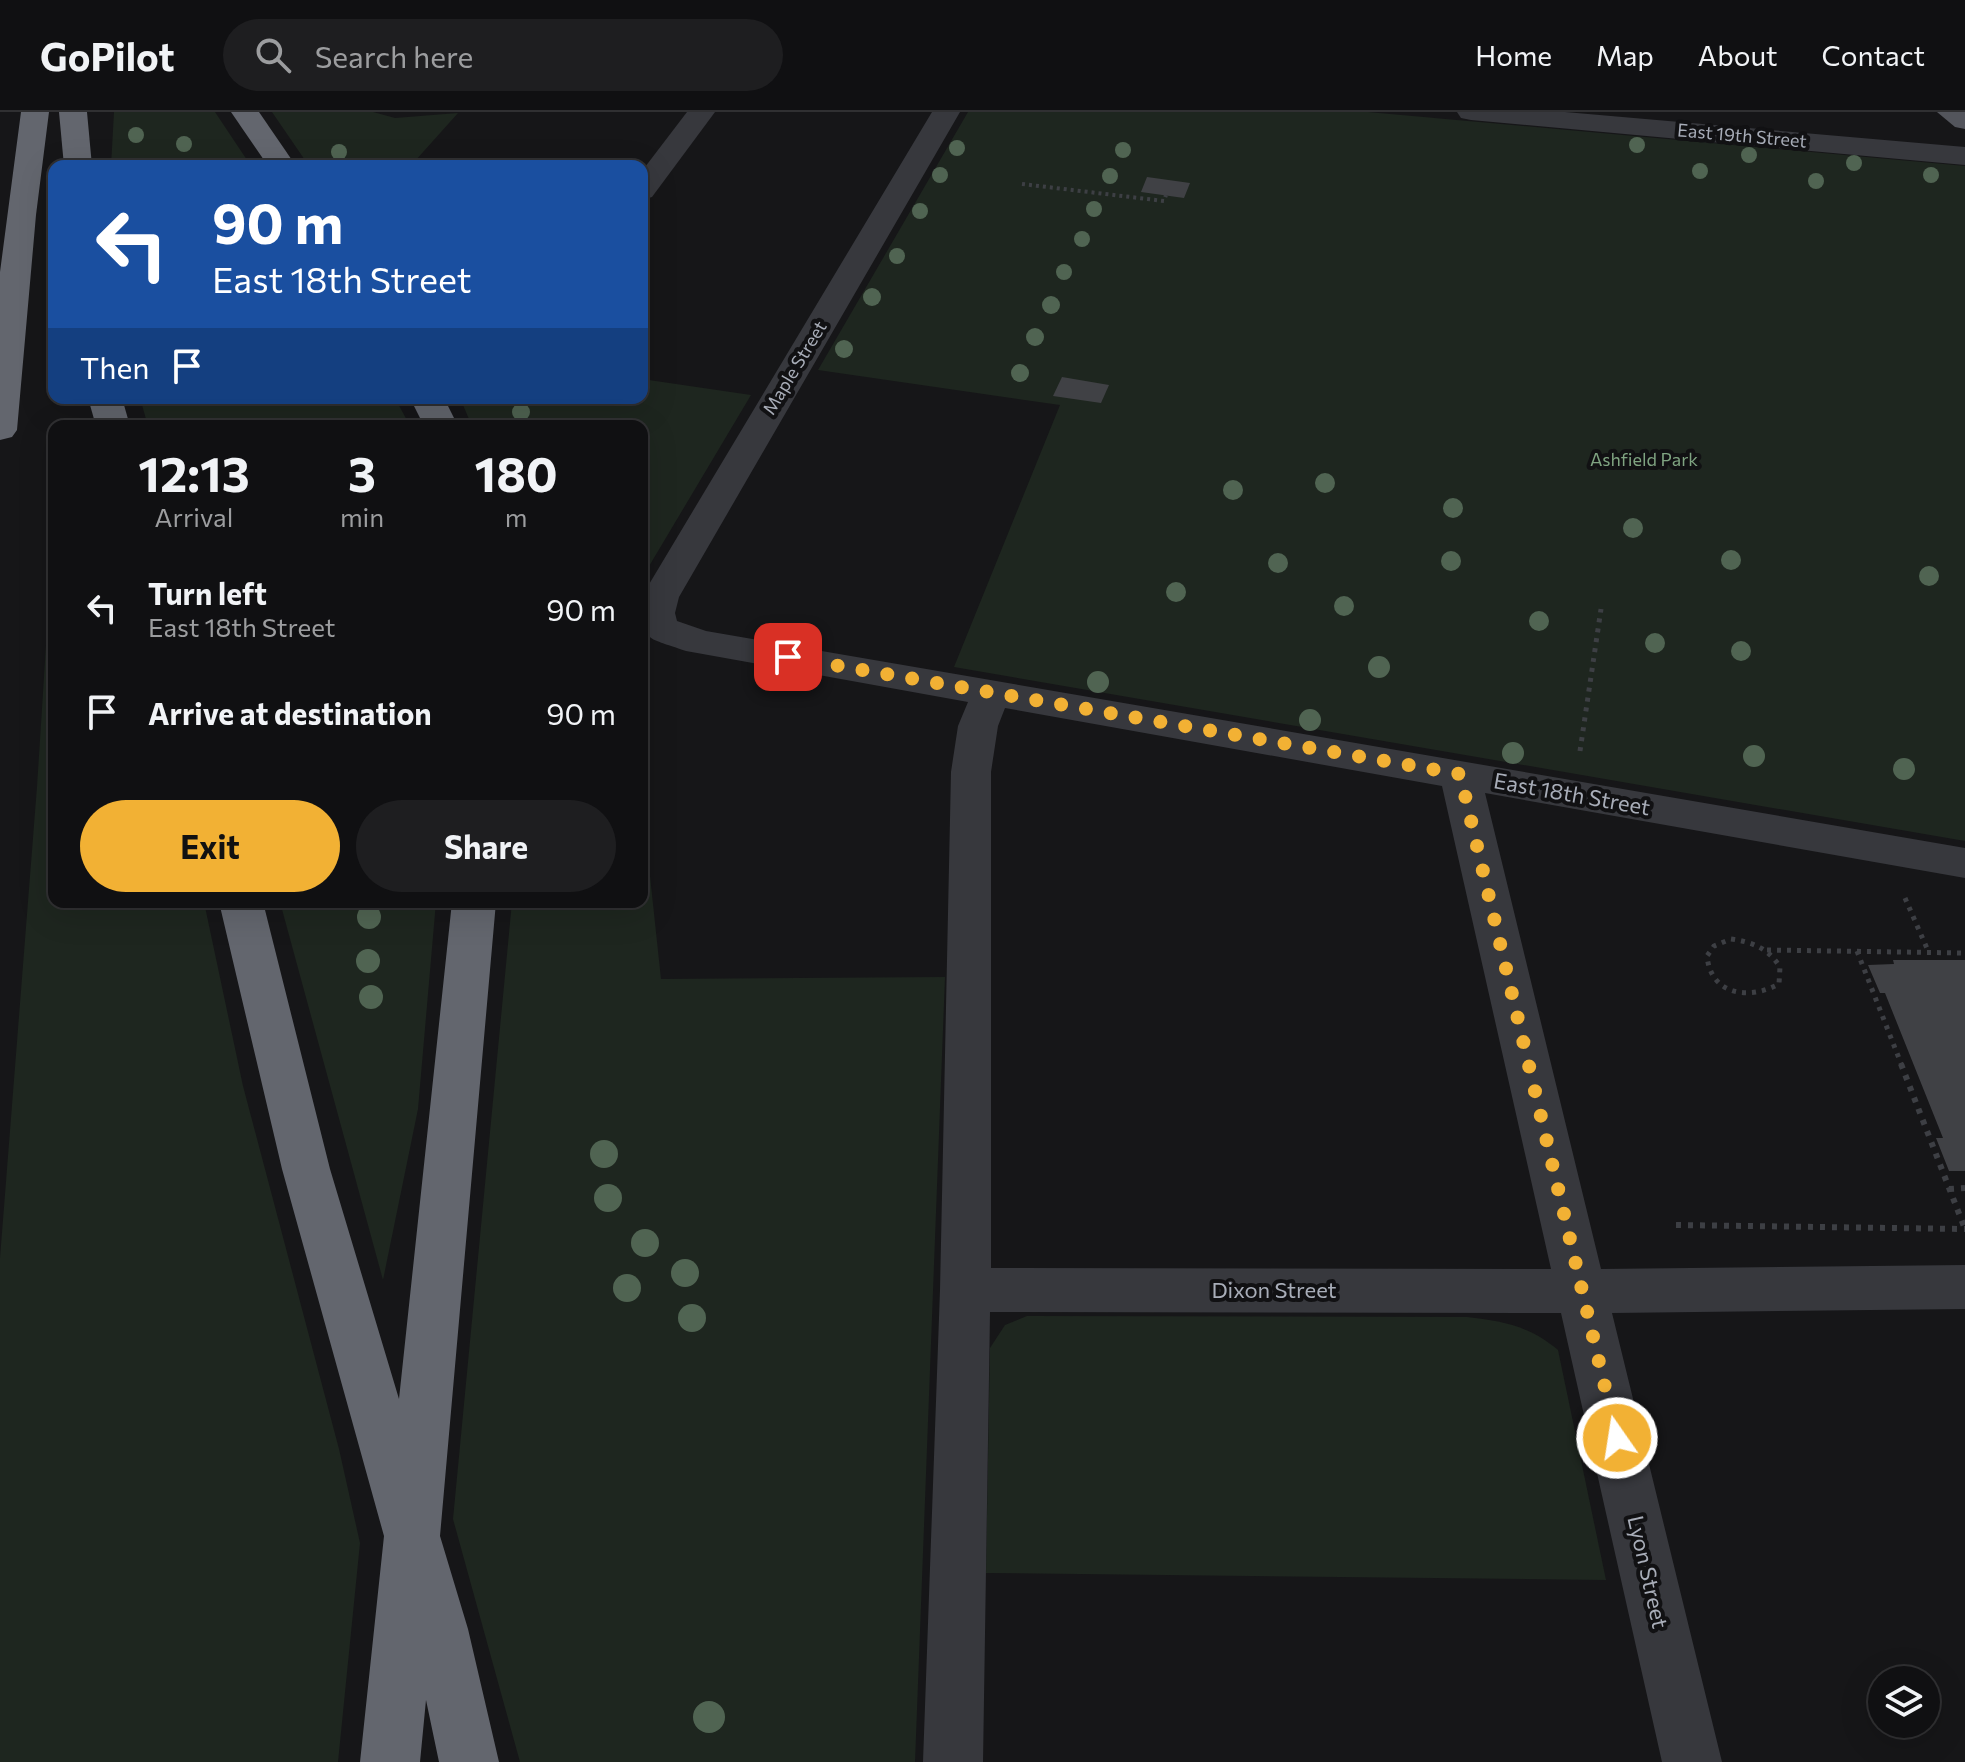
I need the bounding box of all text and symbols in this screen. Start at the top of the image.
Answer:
search box [223,19,783,91]
text: GoPilot [40,32,175,79]
icon: search [251,33,295,77]
text: Search here [315,37,473,74]
text: Home [1475,38,1552,72]
text: Map [1596,38,1654,72]
text: About [1698,38,1778,72]
text: Contact [1822,38,1925,72]
street label: East 19th Street [1677,118,1808,152]
text: 90 m [212,187,343,256]
icon: left [80,192,184,296]
text: East 18th Street [212,256,471,300]
street label: Maple Street [758,317,831,418]
icon: arrive [165,344,209,388]
text: Then [80,348,149,385]
text: 12:13 [138,443,250,502]
text: 3 [348,443,376,502]
text: 180 [474,443,558,502]
park label: Ashfield Park [1590,448,1698,470]
text: Arrival [155,501,233,532]
text: min [340,501,384,532]
text: m [505,501,527,532]
text: Turn left [148,574,267,611]
icon: left [80,586,124,630]
text: 90 m [546,590,616,627]
text: East 18th Street [148,611,335,642]
pin [754,623,822,691]
icon: arrive [766,635,810,679]
icon: arrive [80,690,124,734]
text: Arrive at destination [148,694,432,731]
text: 90 m [546,694,616,731]
street label: East 18th Street [1492,766,1652,821]
button: Exit [80,800,340,892]
button: Share [356,800,616,892]
street label: Dixon Street [1211,1276,1337,1303]
position arrow [1575,1396,1659,1480]
street label: Lyon Street [1622,1513,1675,1631]
map controls [1868,1666,1940,1738]
button: layers [1868,1666,1940,1738]

